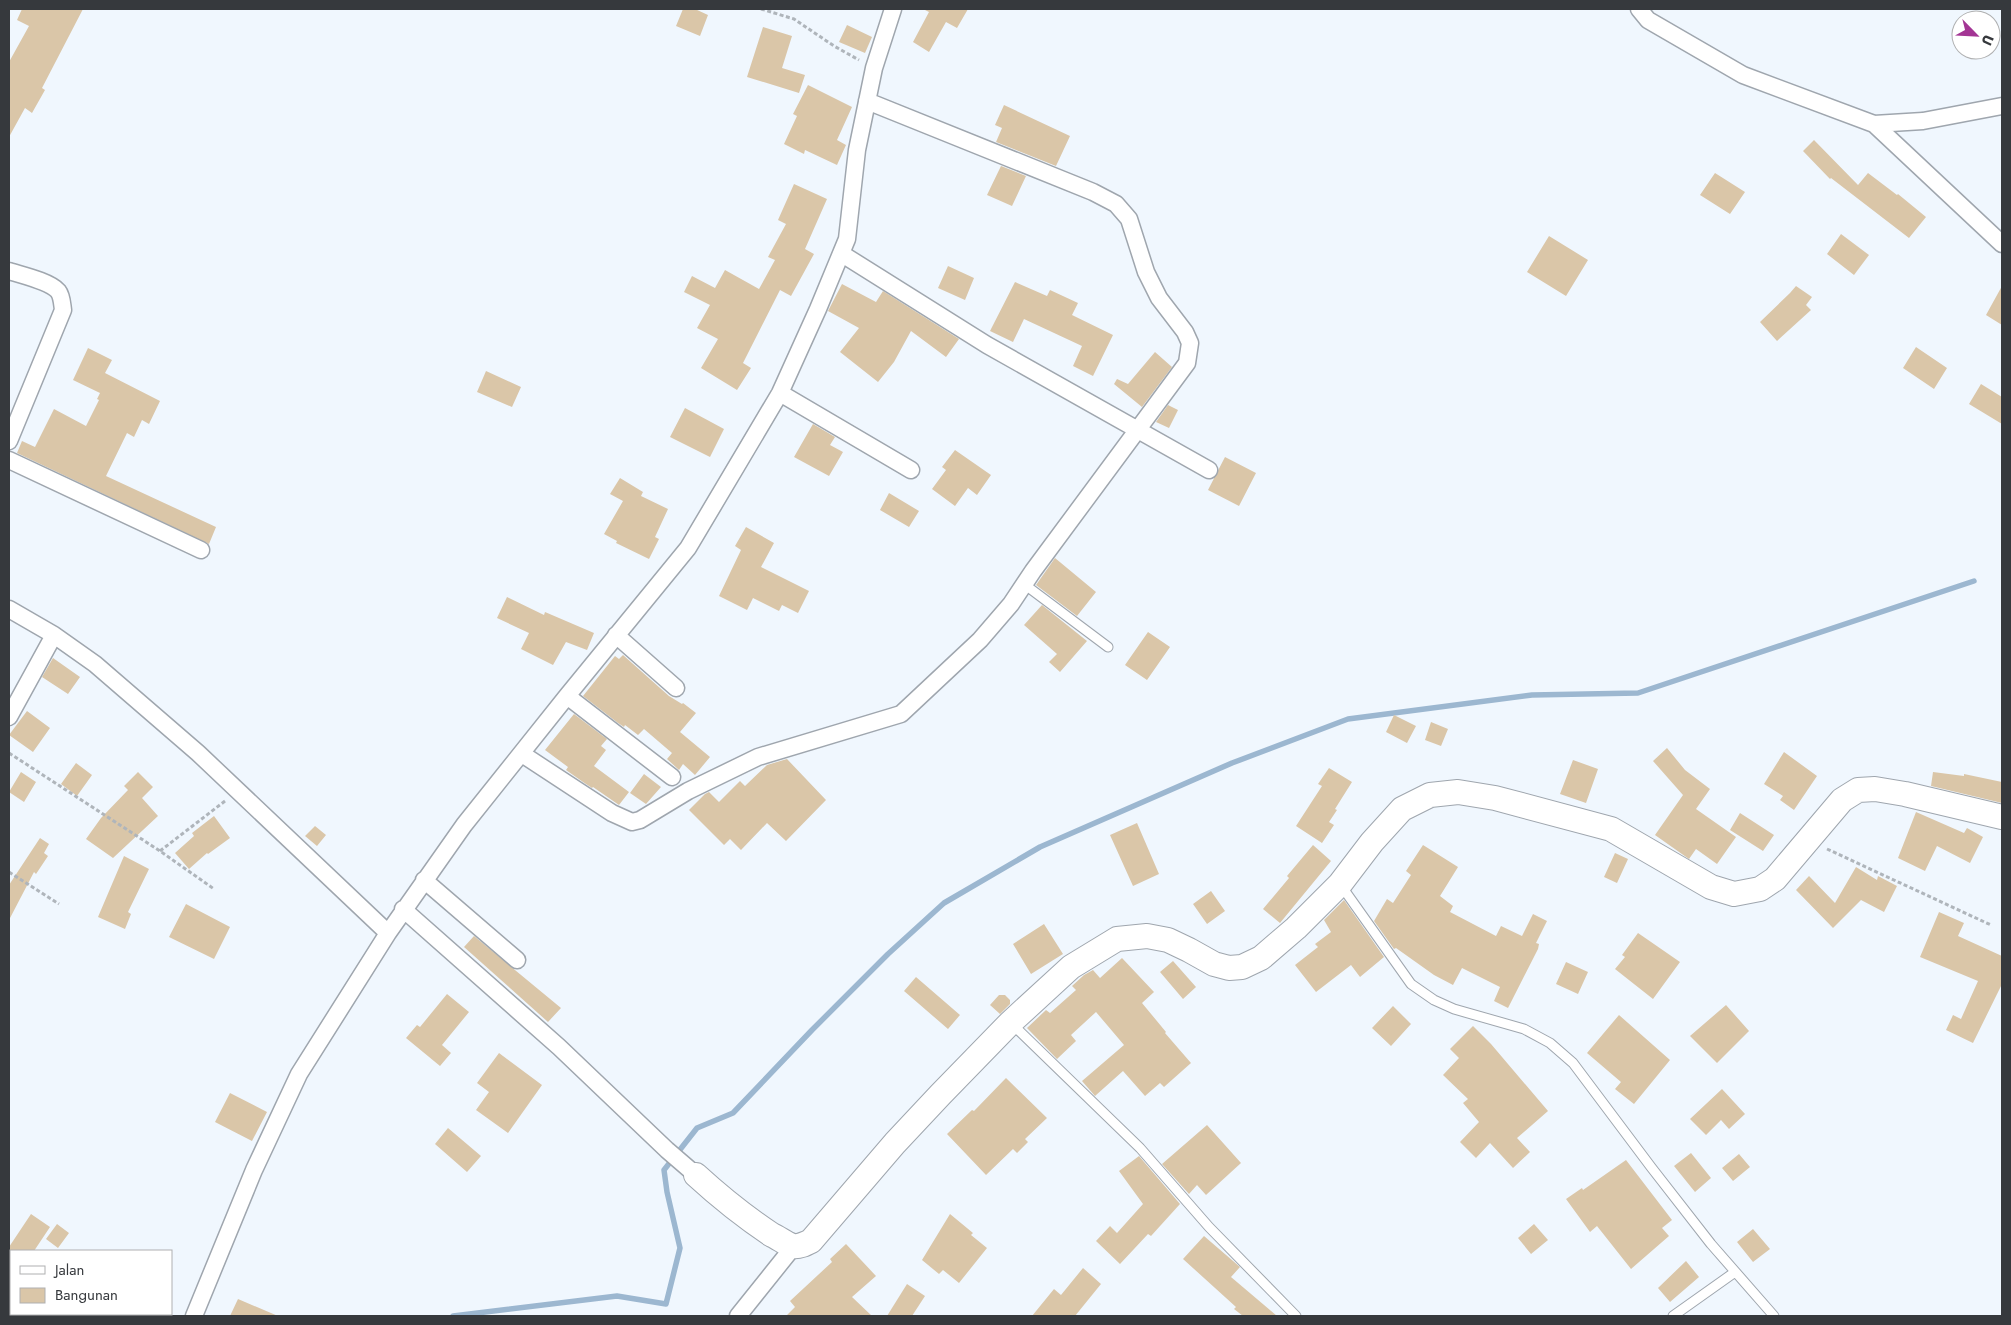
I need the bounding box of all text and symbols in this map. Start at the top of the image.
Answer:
north arrow [1951,10,2001,60]
text: U [1977,32,1999,49]
legend [10,1250,172,1315]
text: Jalan [53,1259,84,1281]
text: Bangunan [55,1284,118,1306]

